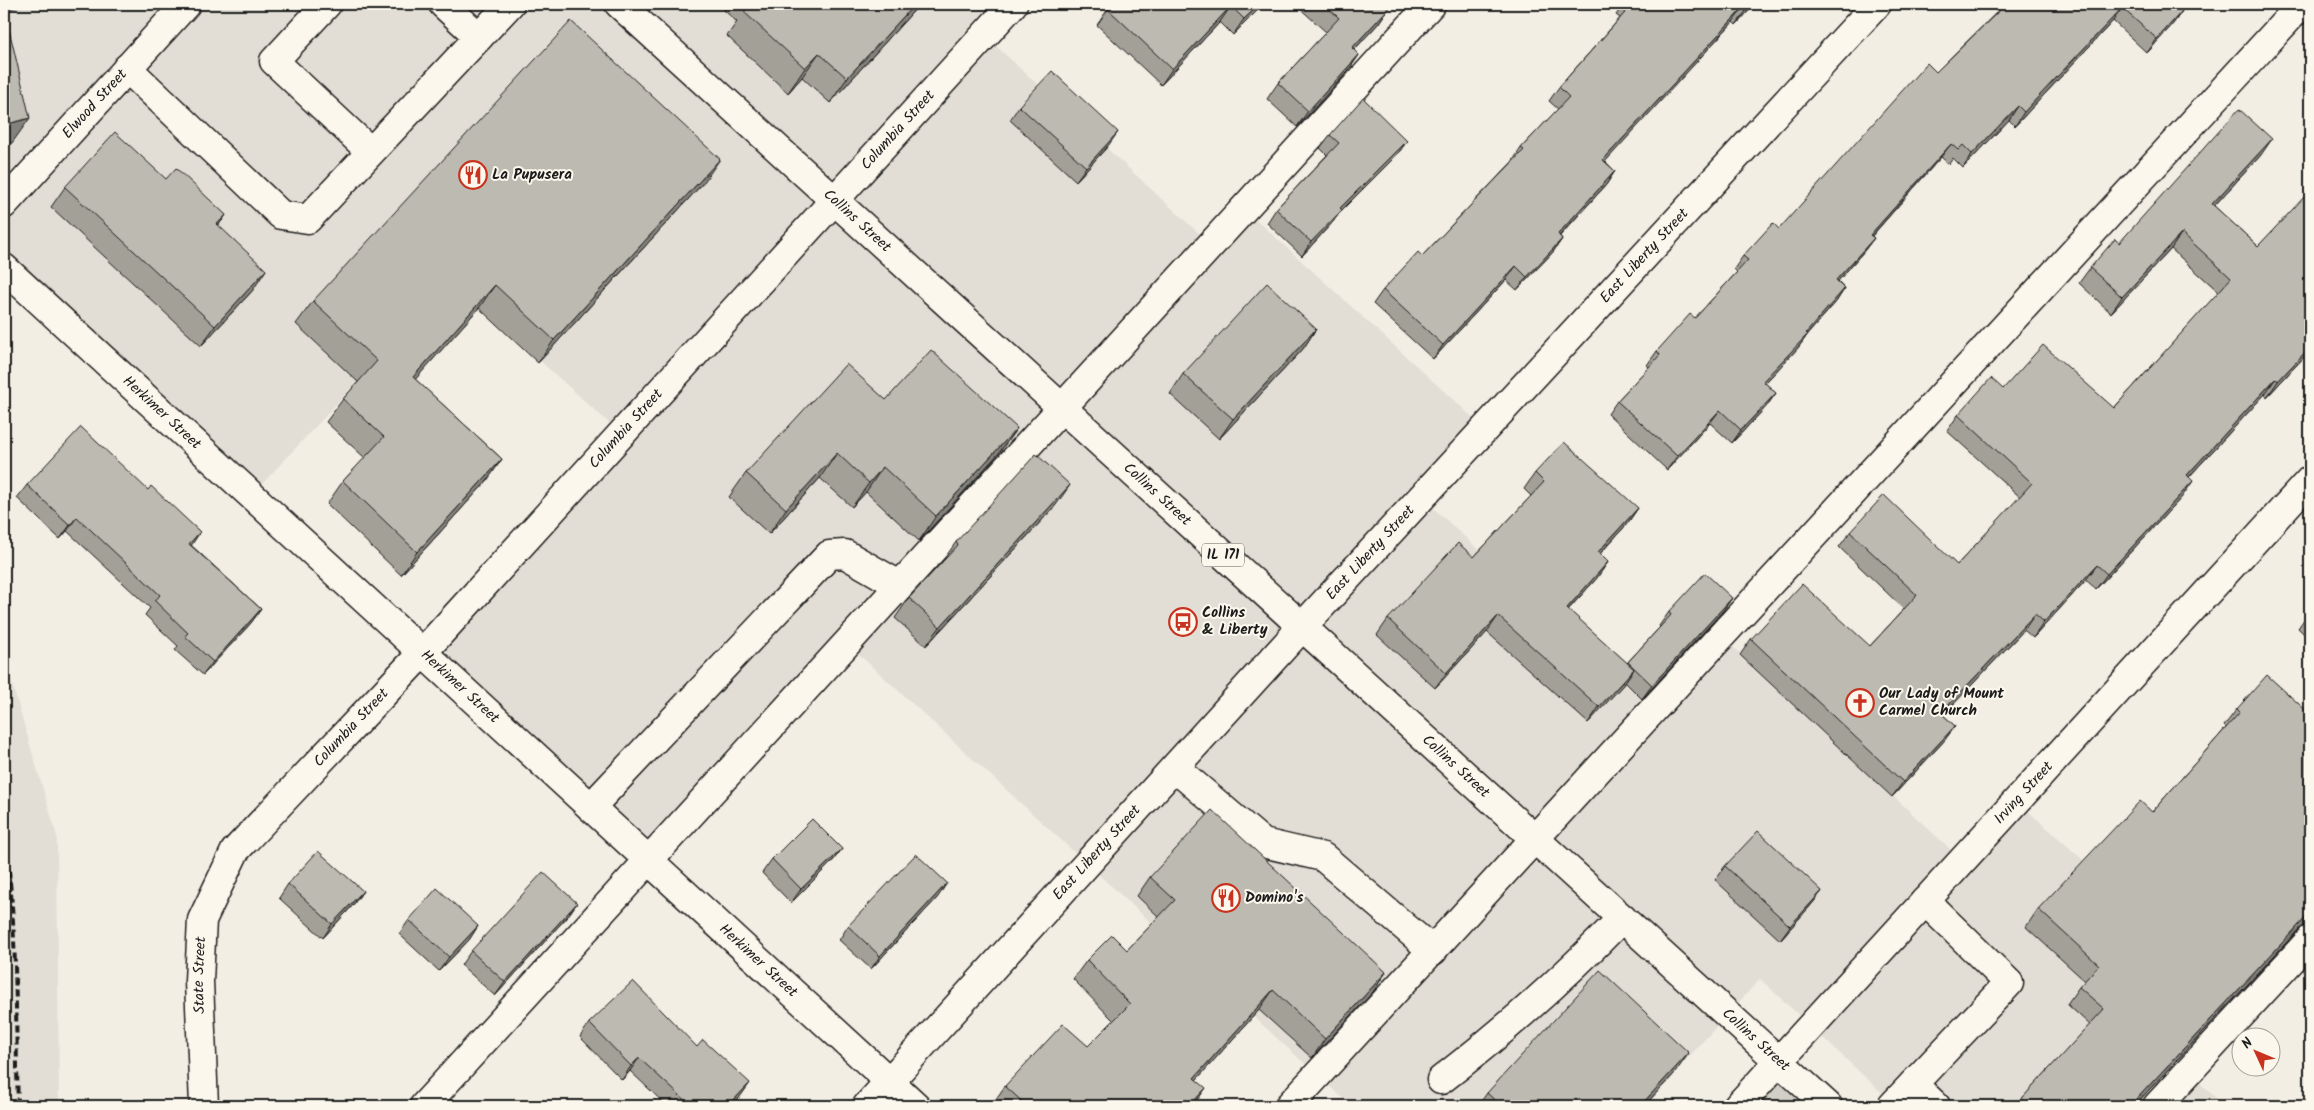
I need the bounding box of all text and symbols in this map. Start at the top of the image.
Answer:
street label: Elwood Street [56,63,133,145]
street label: Columbia Street [855,85,941,176]
restaurant icon: La Pupusera [458,160,488,190]
place label: La Pupusera [492,163,572,187]
street label: Collins Street [817,183,897,259]
street label: East Liberty Street [1594,203,1695,309]
street label: Herkimer Street [117,370,207,456]
street label: Columbia Street [583,383,669,475]
street label: Collins Street [1117,457,1197,532]
street label: East Liberty Street [1320,500,1421,606]
road number: IL 171 [1202,544,1244,566]
place label: Collins & Liberty [1202,601,1268,642]
bus stop icon: Collins & Liberty [1168,607,1198,637]
street label: Herkimer Street [415,644,505,730]
place label: Our Lady of Mount Carmel Church [1879,682,2004,723]
street label: Columbia Street [308,683,395,773]
church icon: Our Lady of Mount Carmel Church [1845,688,1875,718]
street label: Collins Street [1416,729,1495,804]
street label: Irving Street [1989,756,2060,830]
street label: East Liberty Street [1047,799,1147,906]
restaurant icon: Domino's [1211,883,1241,913]
place label: Domino's [1245,886,1303,910]
street label: Herkimer Street [713,918,803,1004]
street label: State Street [187,936,213,1014]
street label: Collins Street [1716,1002,1795,1078]
north arrow [2232,1028,2282,1078]
text: N [2236,1033,2258,1054]

